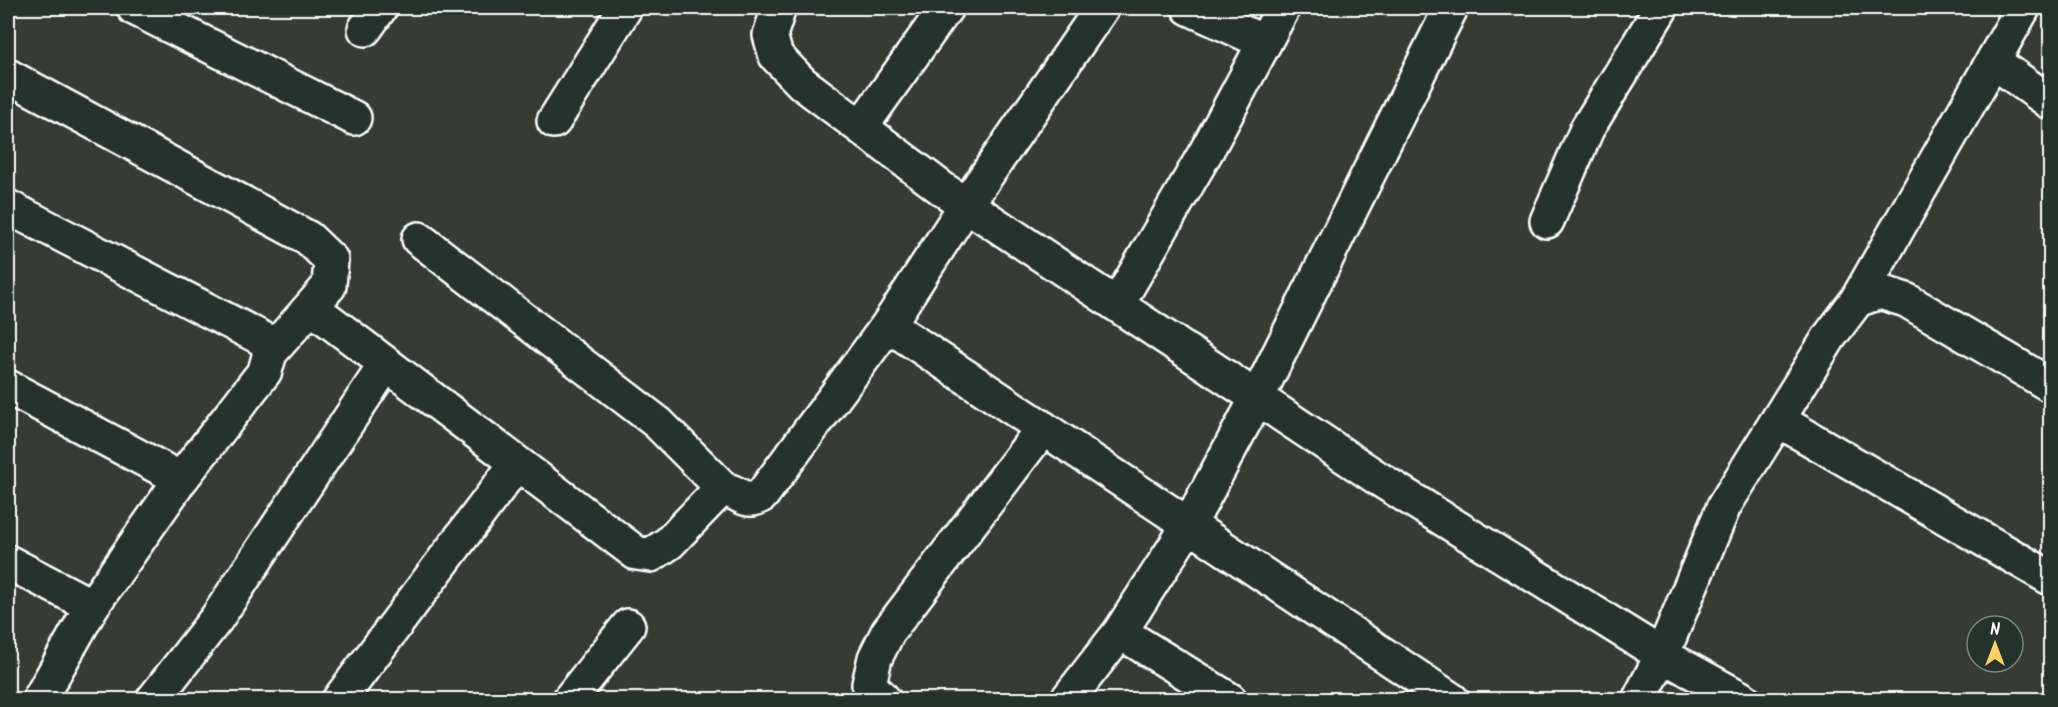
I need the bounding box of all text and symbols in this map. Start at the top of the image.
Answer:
north arrow [1965,614,2025,674]
text: N [1990,618,2000,643]

